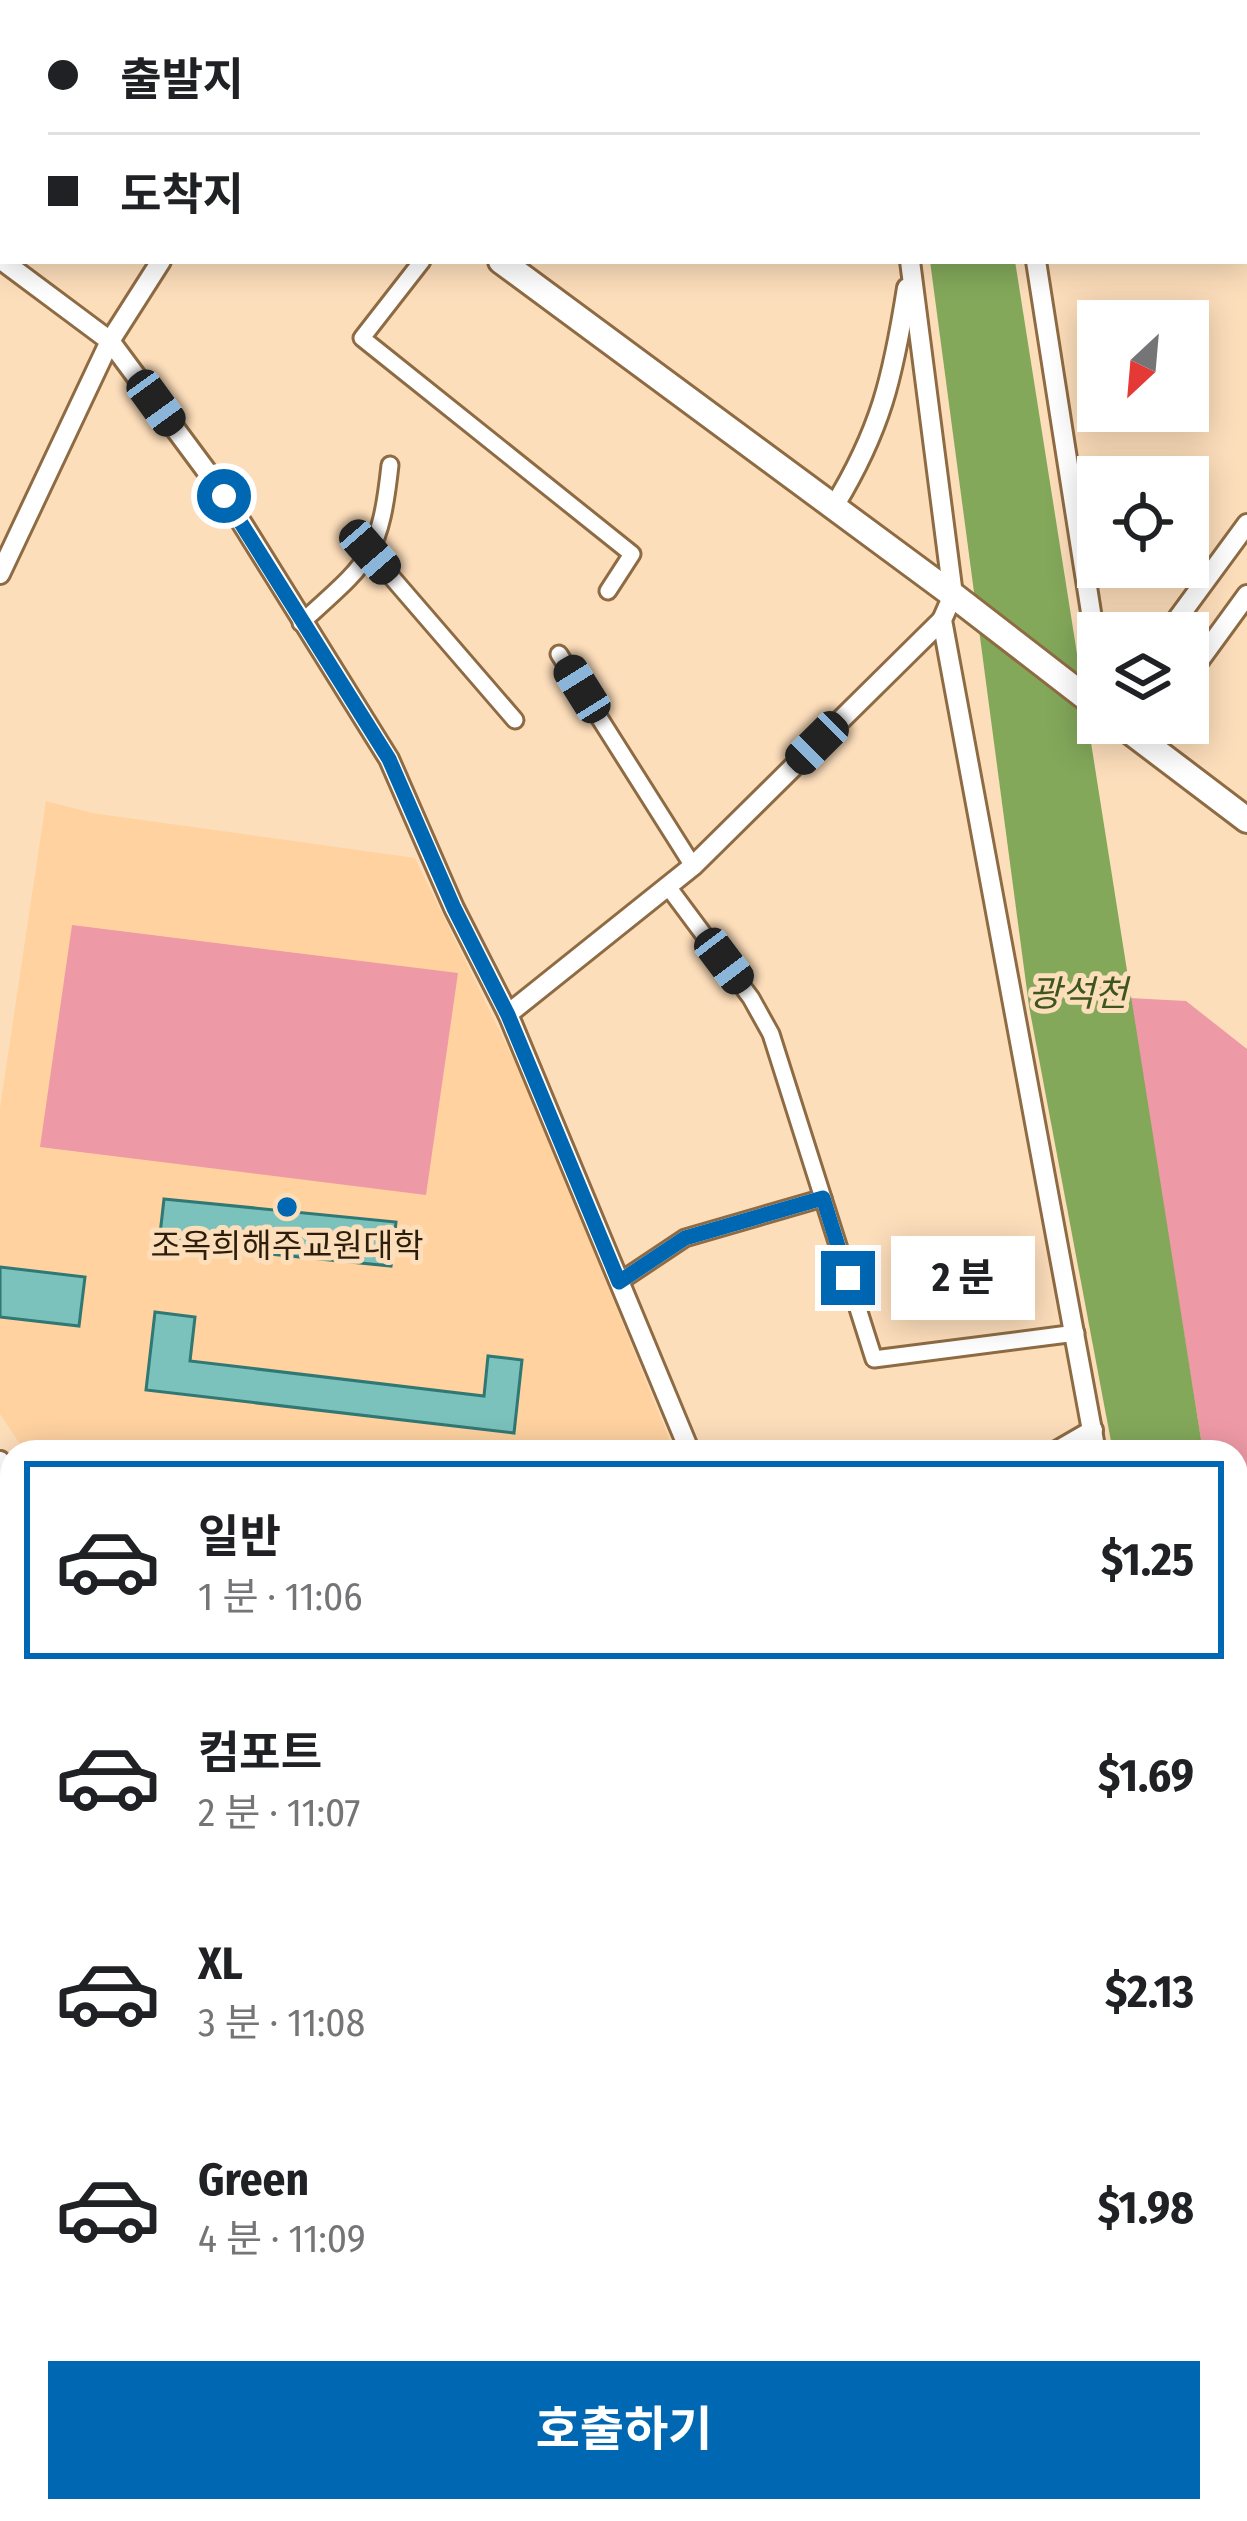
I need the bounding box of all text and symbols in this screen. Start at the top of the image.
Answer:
text: 출발지 [120,53,244,107]
text: 도착지 [120,168,244,222]
north arrow [1077,300,1209,432]
map controls [1077,300,1209,744]
car [120,363,192,443]
button: locate [1077,456,1209,588]
route start [197,469,251,523]
car [333,513,407,591]
button: layers [1077,612,1209,744]
car [548,649,616,729]
car [779,705,855,781]
car [688,921,760,1001]
water label: 광석천 [1028,972,1132,1016]
marker: 조옥희해주교원대학 [274,1194,300,1220]
place label: 조옥희해주교원대학 [150,1226,424,1266]
callout: 2 분 [890,1236,1034,1320]
route end [821,1251,875,1305]
text: 2 분 [932,1255,994,1301]
icon: car [54,1506,162,1614]
text: 일반 [198,1510,281,1564]
text: $1.25 [1101,1533,1194,1587]
text: 1 분 · 11:06 [198,1574,363,1620]
icon: car [54,1722,162,1830]
text: 컴포트 [198,1726,322,1780]
text: $1.69 [1098,1749,1194,1803]
text: 2 분 · 11:07 [198,1790,360,1836]
text: XL [198,1937,243,1991]
icon: car [54,1938,162,2046]
text: $2.13 [1105,1965,1194,2019]
text: 3 분 · 11:08 [198,2000,365,2046]
text: Green [198,2153,309,2207]
icon: car [54,2154,162,2262]
text: $1.98 [1098,2181,1194,2235]
text: 4 분 · 11:09 [198,2216,366,2262]
button: 호출하기 [48,2361,1200,2499]

